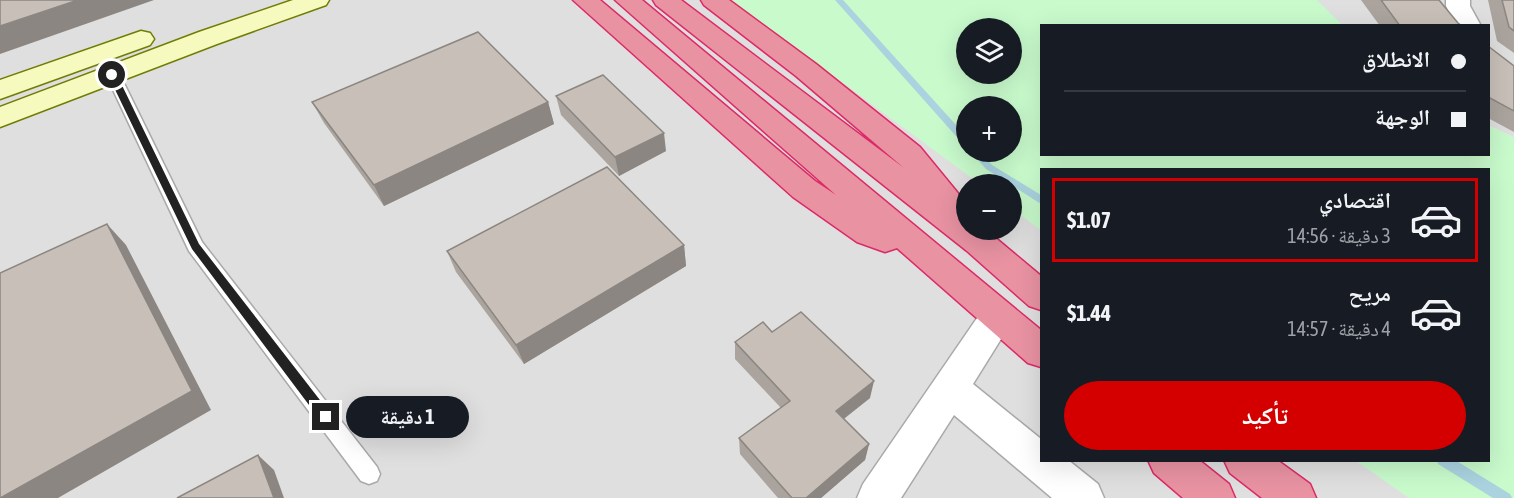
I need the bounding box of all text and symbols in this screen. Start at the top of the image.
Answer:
map controls [956,18,1022,240]
button: layers [956,18,1022,84]
text: الانطلاق [1362,46,1430,72]
route start [98,61,125,88]
button: + [956,96,1022,162]
text: الوجهة [1375,104,1430,130]
button: − [956,174,1022,240]
text: اقتصادي [1319,187,1391,213]
icon: car [1409,193,1463,247]
text: $1.07 [1067,207,1111,233]
text: 3 دقيقة · 14:56 [1287,224,1391,247]
text: مريح [1348,280,1391,306]
icon: car [1409,286,1463,340]
text: $1.44 [1067,300,1111,326]
text: 4 دقيقة · 14:57 [1287,317,1391,340]
button: تأكيد [1064,381,1466,450]
callout: 1 دقيقة [347,396,470,438]
route end [312,403,339,430]
text: 1 دقيقة [380,405,435,428]

